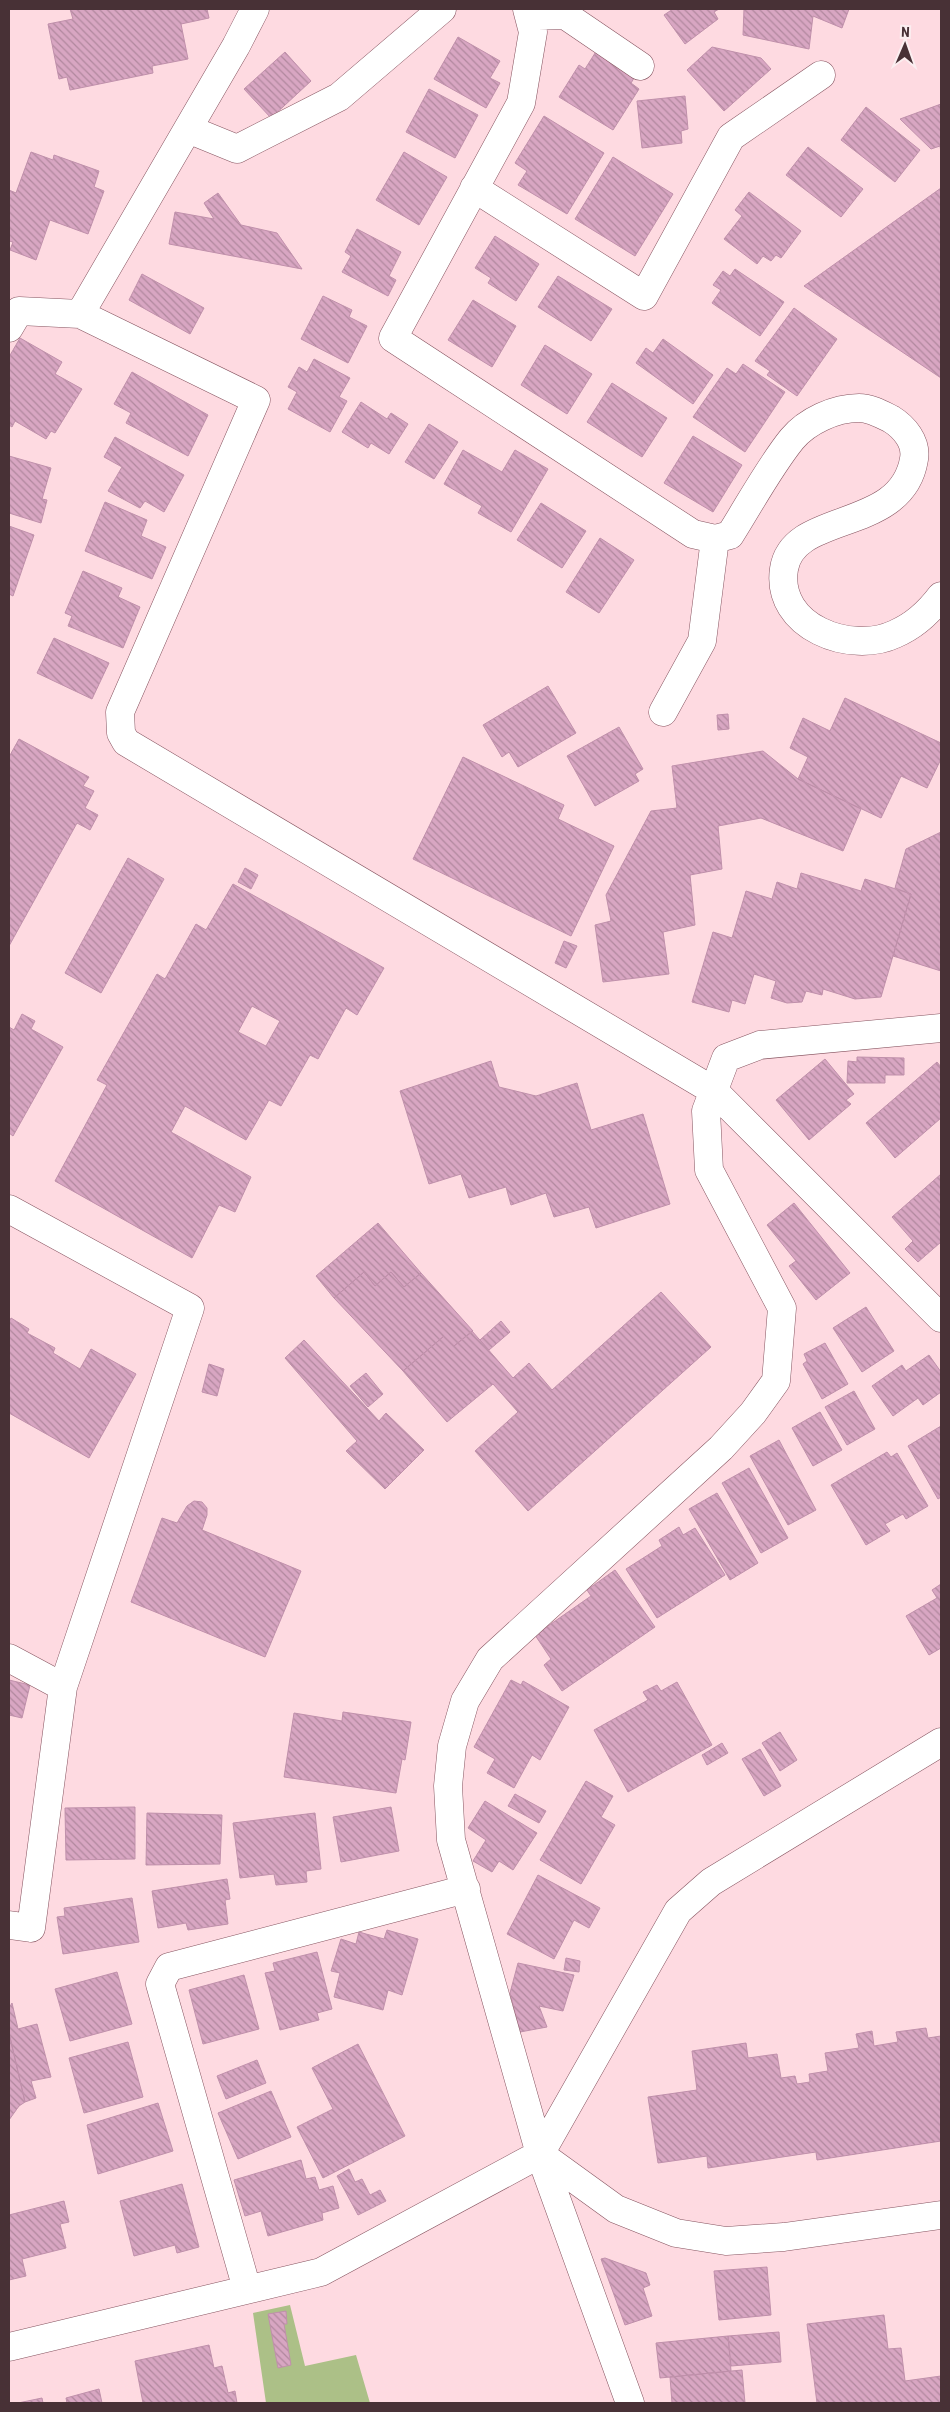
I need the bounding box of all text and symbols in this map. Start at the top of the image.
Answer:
north arrow [880,20,930,70]
text: N [901,24,910,40]

